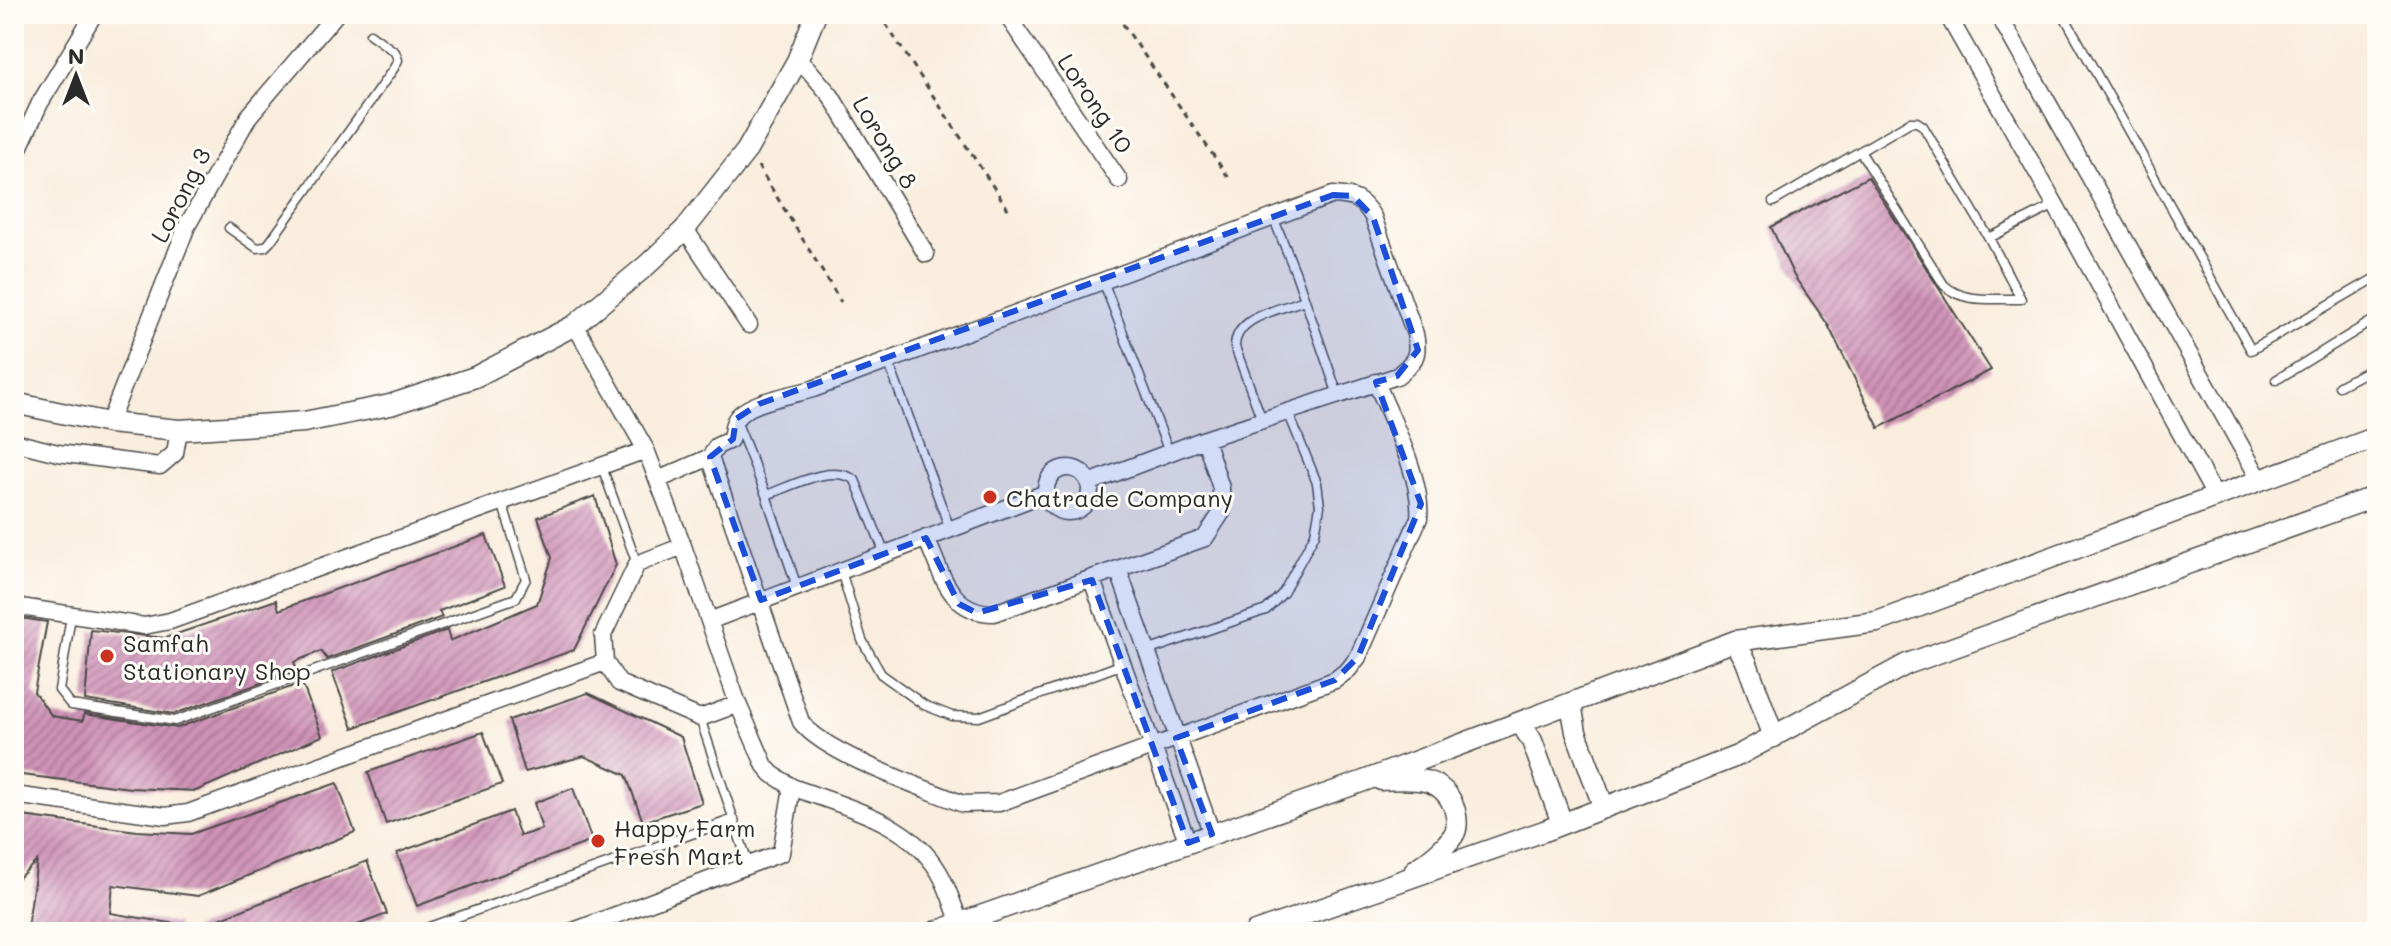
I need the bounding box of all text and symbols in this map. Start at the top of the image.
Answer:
north arrow [36,36,116,116]
text: N [68,41,84,70]
street label: Lorong 10 [1051,47,1141,159]
street label: Lorong 8 [846,90,926,194]
street label: Lorong 3 [143,142,217,248]
place label: Chatrade Company [1006,482,1233,513]
marker: Chatrade Company [981,488,999,506]
place label: Samfah Stationary Shop [123,627,311,686]
marker: Samfah Stationary Shop [98,647,116,665]
place label: Happy Farm Fresh Mart [614,812,755,871]
marker: Happy Farm Fresh Mart [589,832,607,850]

